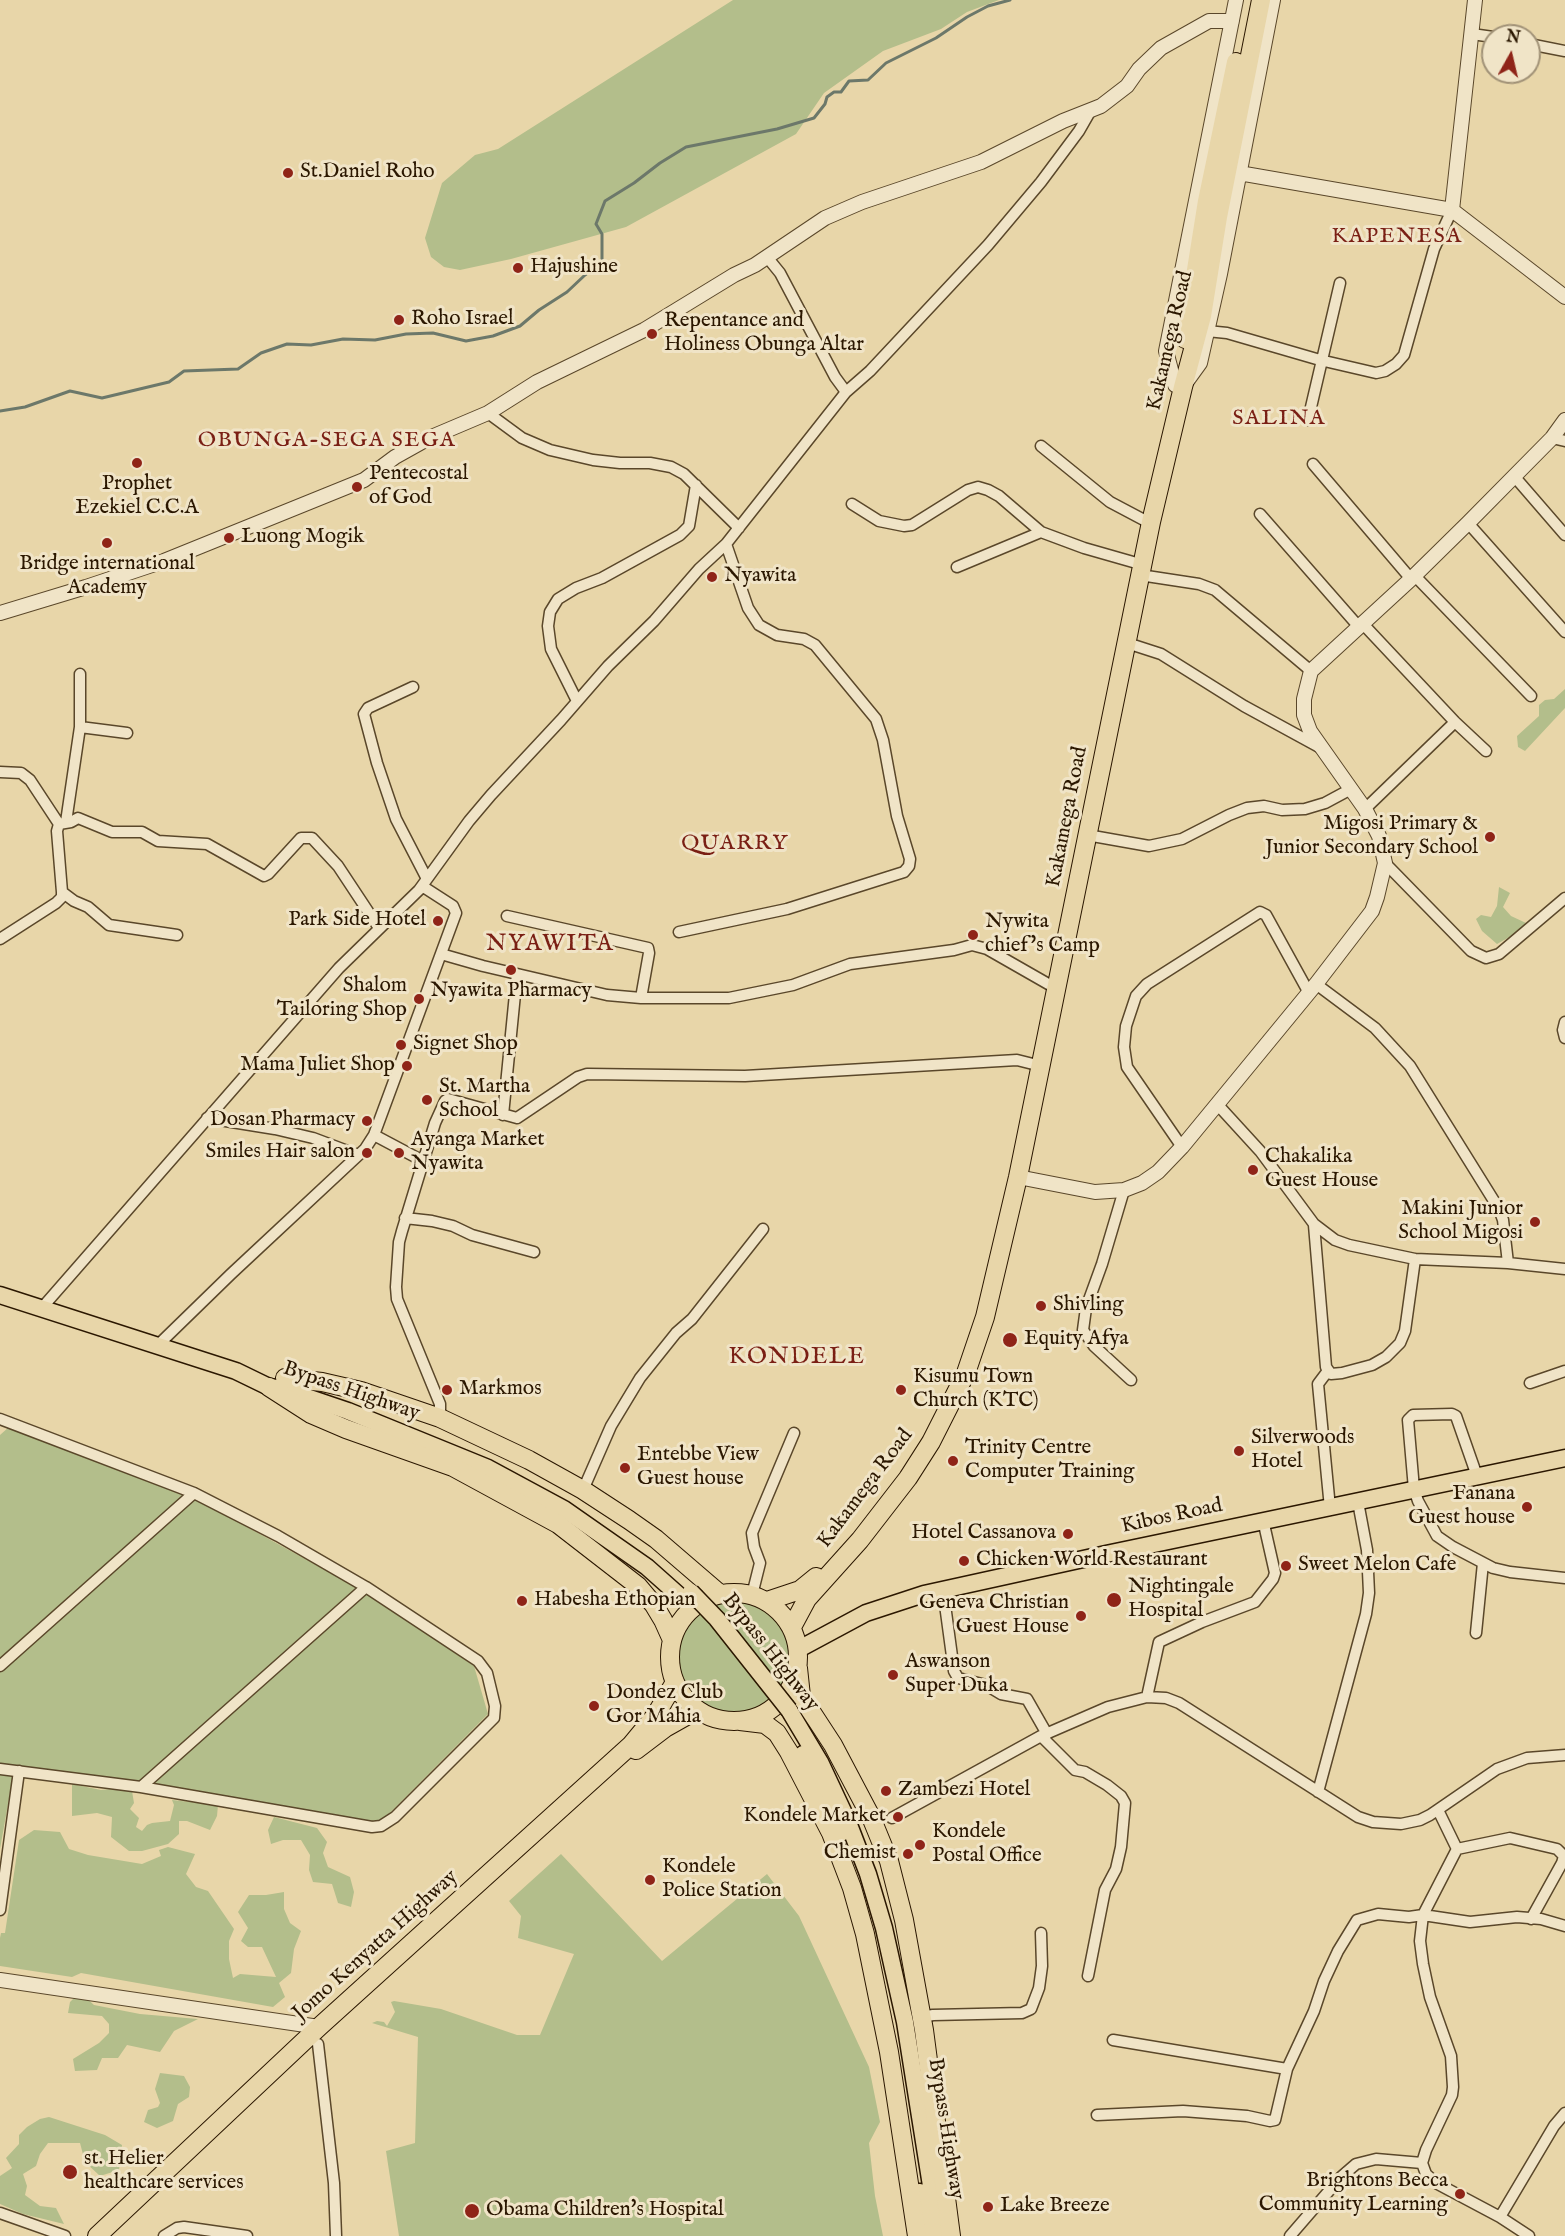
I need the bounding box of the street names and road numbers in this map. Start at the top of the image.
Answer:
street label: Kakamega Road [1143,269,1199,413]
street label: Kakamega Road [1042,744,1094,890]
street label: Bypass Highway [279,1357,423,1427]
street label: Kakamega Road [813,1424,919,1554]
street label: Kibos Road [1119,1494,1225,1540]
street label: Bypass Highway [716,1589,824,1717]
street label: Jomo Kenyatta Highway [288,1865,464,2027]
street label: Bypass Highway [921,2056,969,2202]

